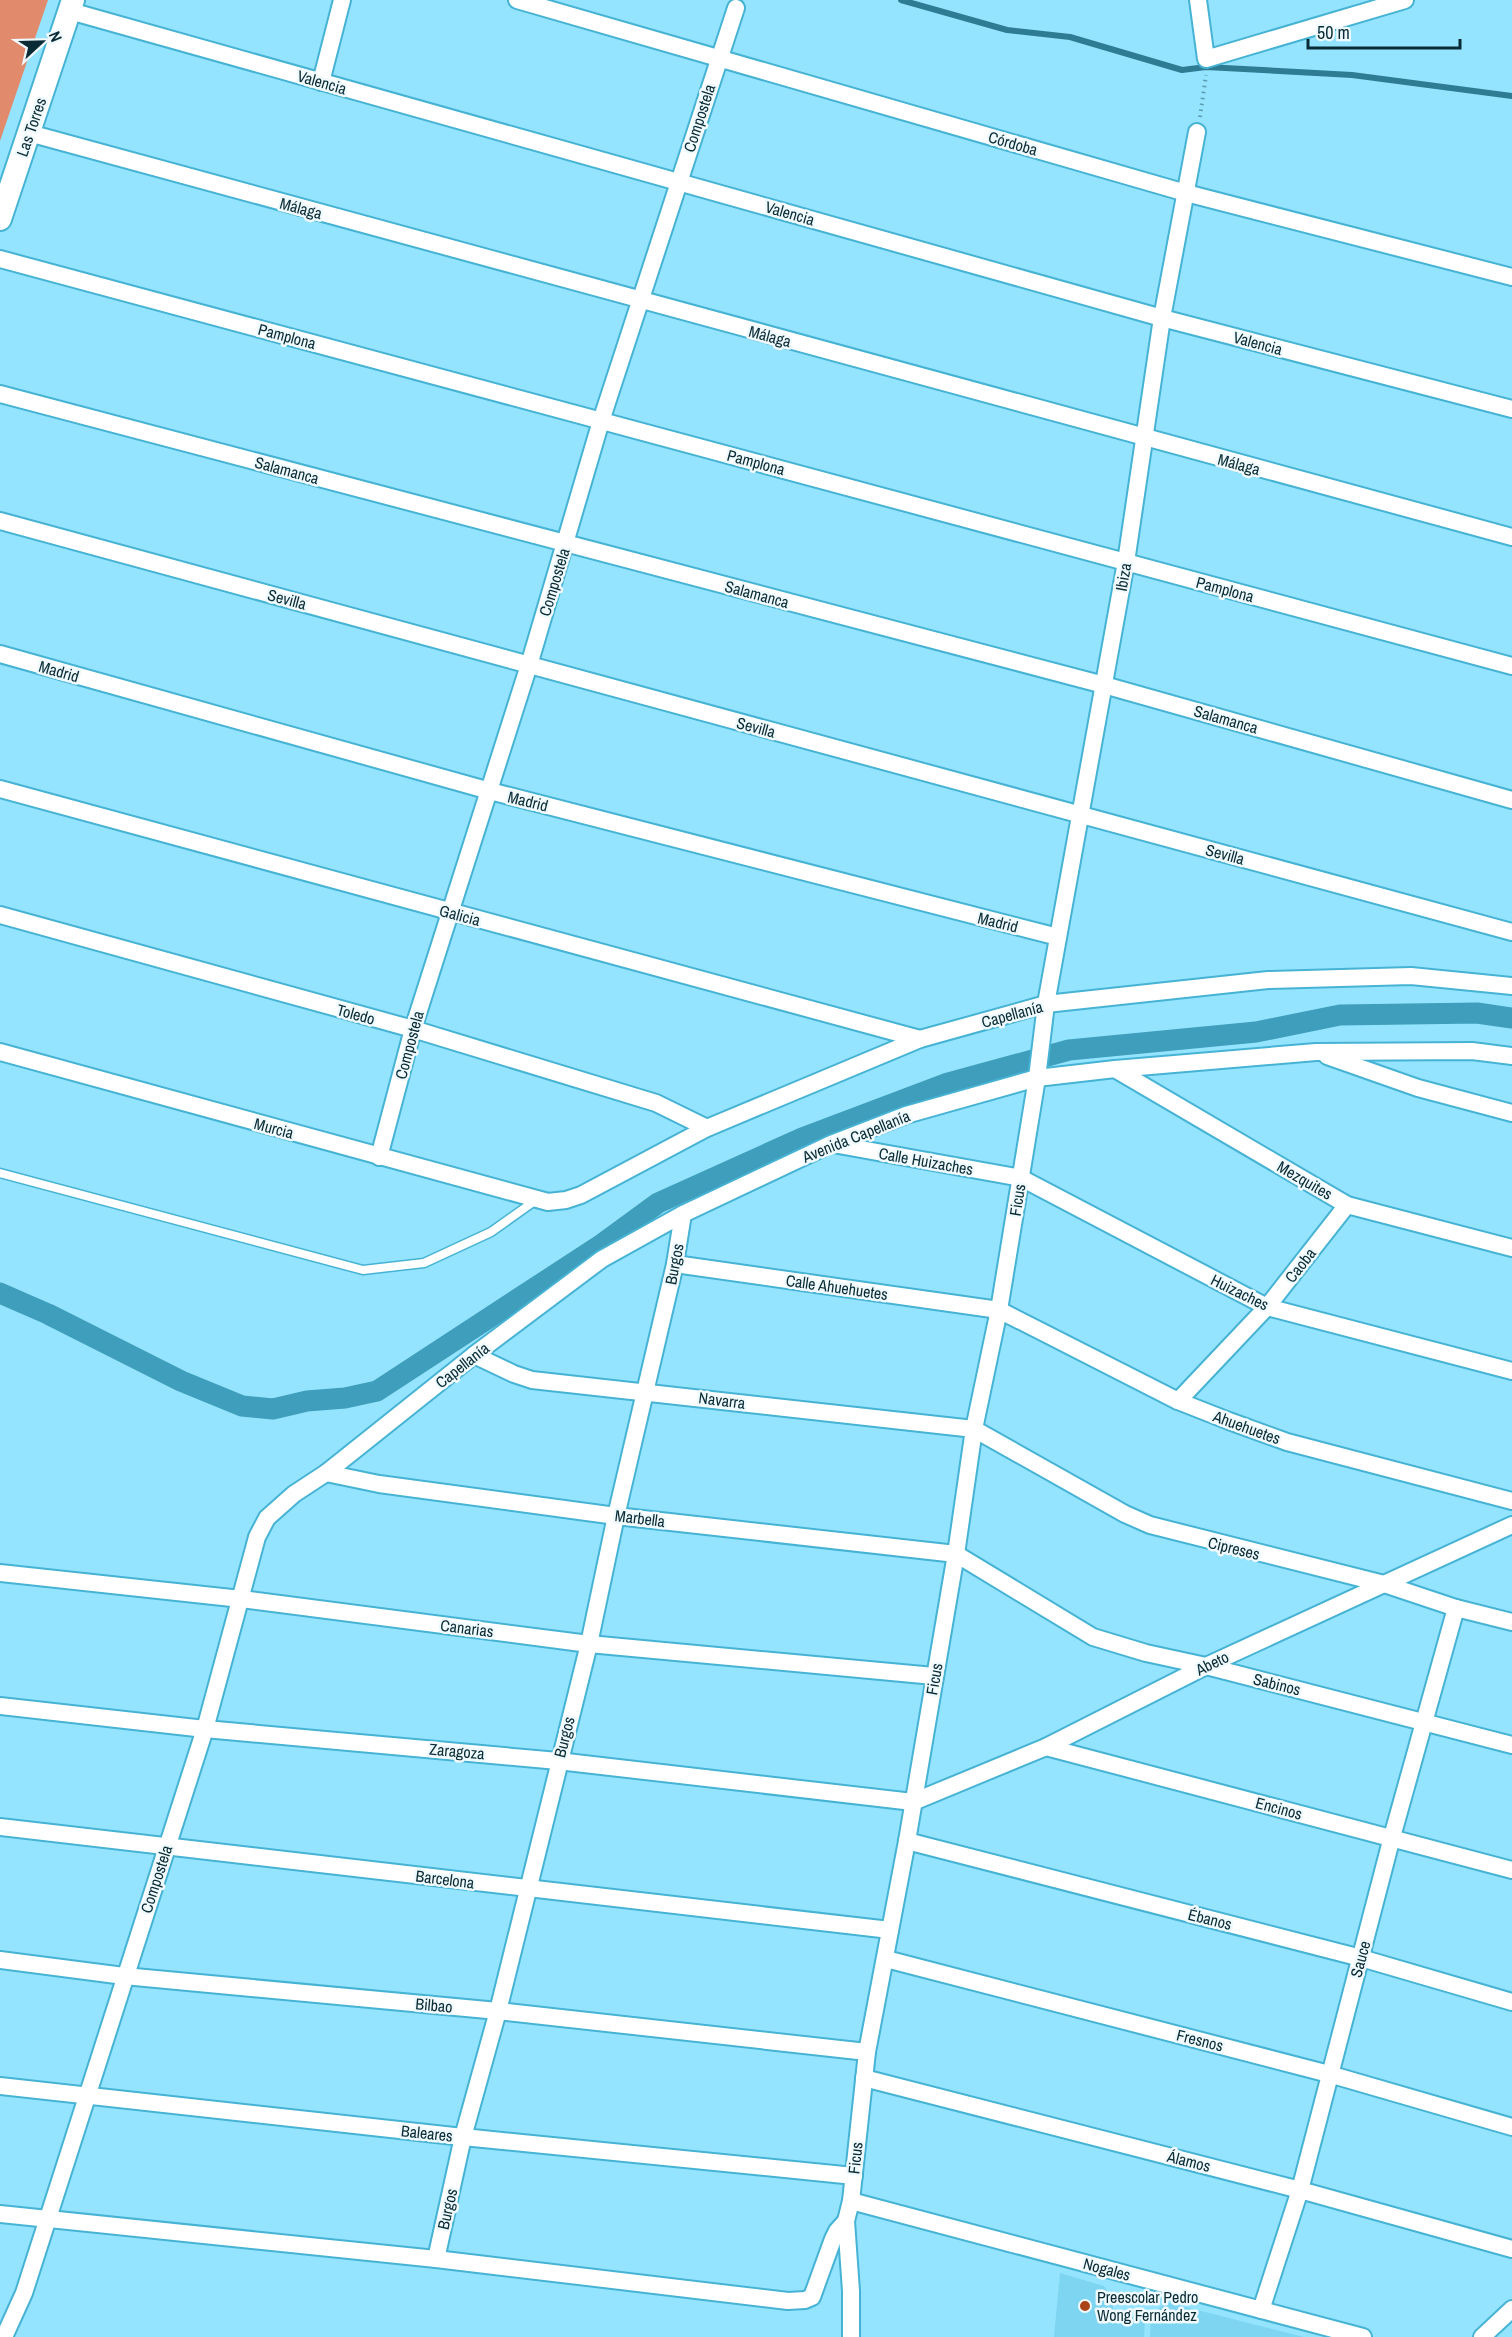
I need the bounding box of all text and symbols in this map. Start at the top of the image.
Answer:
north arrow [12,12,72,72]
scale bar [1308,12,1460,50]
text: 50 m [1317,20,1350,45]
text: N [44,28,68,45]
street label: Valencia [295,65,350,100]
street label: Compostela [678,81,720,155]
street label: Las Torres [11,95,51,159]
street label: Córdoba [986,125,1041,161]
street label: Málaga [277,192,325,224]
street label: Valencia [763,196,818,231]
street label: Pamplona [256,318,319,354]
street label: Málaga [746,320,794,352]
street label: Valencia [1231,326,1286,360]
street label: Pamplona [725,444,788,480]
street label: Málaga [1215,448,1263,480]
street label: Salamanca [252,451,322,489]
street label: Compostela [533,545,575,619]
street label: Ibiza [1110,560,1136,593]
street label: Pamplona [1194,571,1257,607]
street label: Salamanca [722,575,792,613]
street label: Sevilla [265,583,310,615]
street label: Madrid [36,655,82,687]
street label: Salamanca [1191,699,1261,739]
street label: Sevilla [734,711,779,743]
street label: Madrid [506,785,550,817]
street label: Sevilla [1203,838,1248,870]
street label: Galicia [437,899,484,931]
street label: Madrid [976,906,1020,938]
street label: Capellanía [979,995,1046,1033]
street label: Toledo [334,998,378,1030]
street label: Compostela [389,1008,429,1082]
street label: Avenida Capellanía [798,1104,914,1168]
street label: Murcia [252,1112,297,1144]
street label: Calle Huizaches [877,1142,975,1180]
street label: Mezquites [1273,1155,1337,1205]
street label: Ficus [1004,1182,1030,1218]
street label: Burgos [659,1241,689,1287]
street label: Caoba [1279,1242,1321,1287]
street label: Calle Ahuehuetes [785,1269,889,1305]
street label: Huizaches [1207,1269,1273,1315]
street label: Capellanía [431,1337,494,1393]
street label: Navarra [698,1386,747,1414]
street label: Ahuehuetes [1209,1404,1284,1449]
street label: Marbella [614,1504,667,1532]
street label: Cipreses [1206,1531,1262,1565]
street label: Canarias [439,1614,495,1642]
street label: Abeto [1191,1646,1232,1681]
street label: Ficus [920,1661,948,1697]
street label: Sabinos [1251,1668,1303,1700]
street label: Burgos [548,1714,580,1760]
street label: Zaragoza [428,1738,486,1764]
street label: Encinos [1253,1791,1305,1825]
street label: Compostela [135,1842,177,1916]
street label: Barcelona [414,1864,476,1894]
street label: Ébanos [1186,1903,1234,1935]
street label: Sauce [1345,1938,1375,1980]
street label: Bilbao [415,1992,453,2018]
street label: Fresnos [1174,2024,1226,2056]
street label: Baleares [400,2119,454,2147]
street label: Ficus [842,2141,868,2175]
street label: Álamos [1164,2145,1213,2177]
street label: Burgos [432,2186,462,2232]
street label: Nogales [1081,2252,1133,2286]
place label: Preescolar Pedro Wong Fernández [1097,2286,1198,2326]
marker: Preescolar Pedro Wong Fernández [1078,2299,1092,2313]

